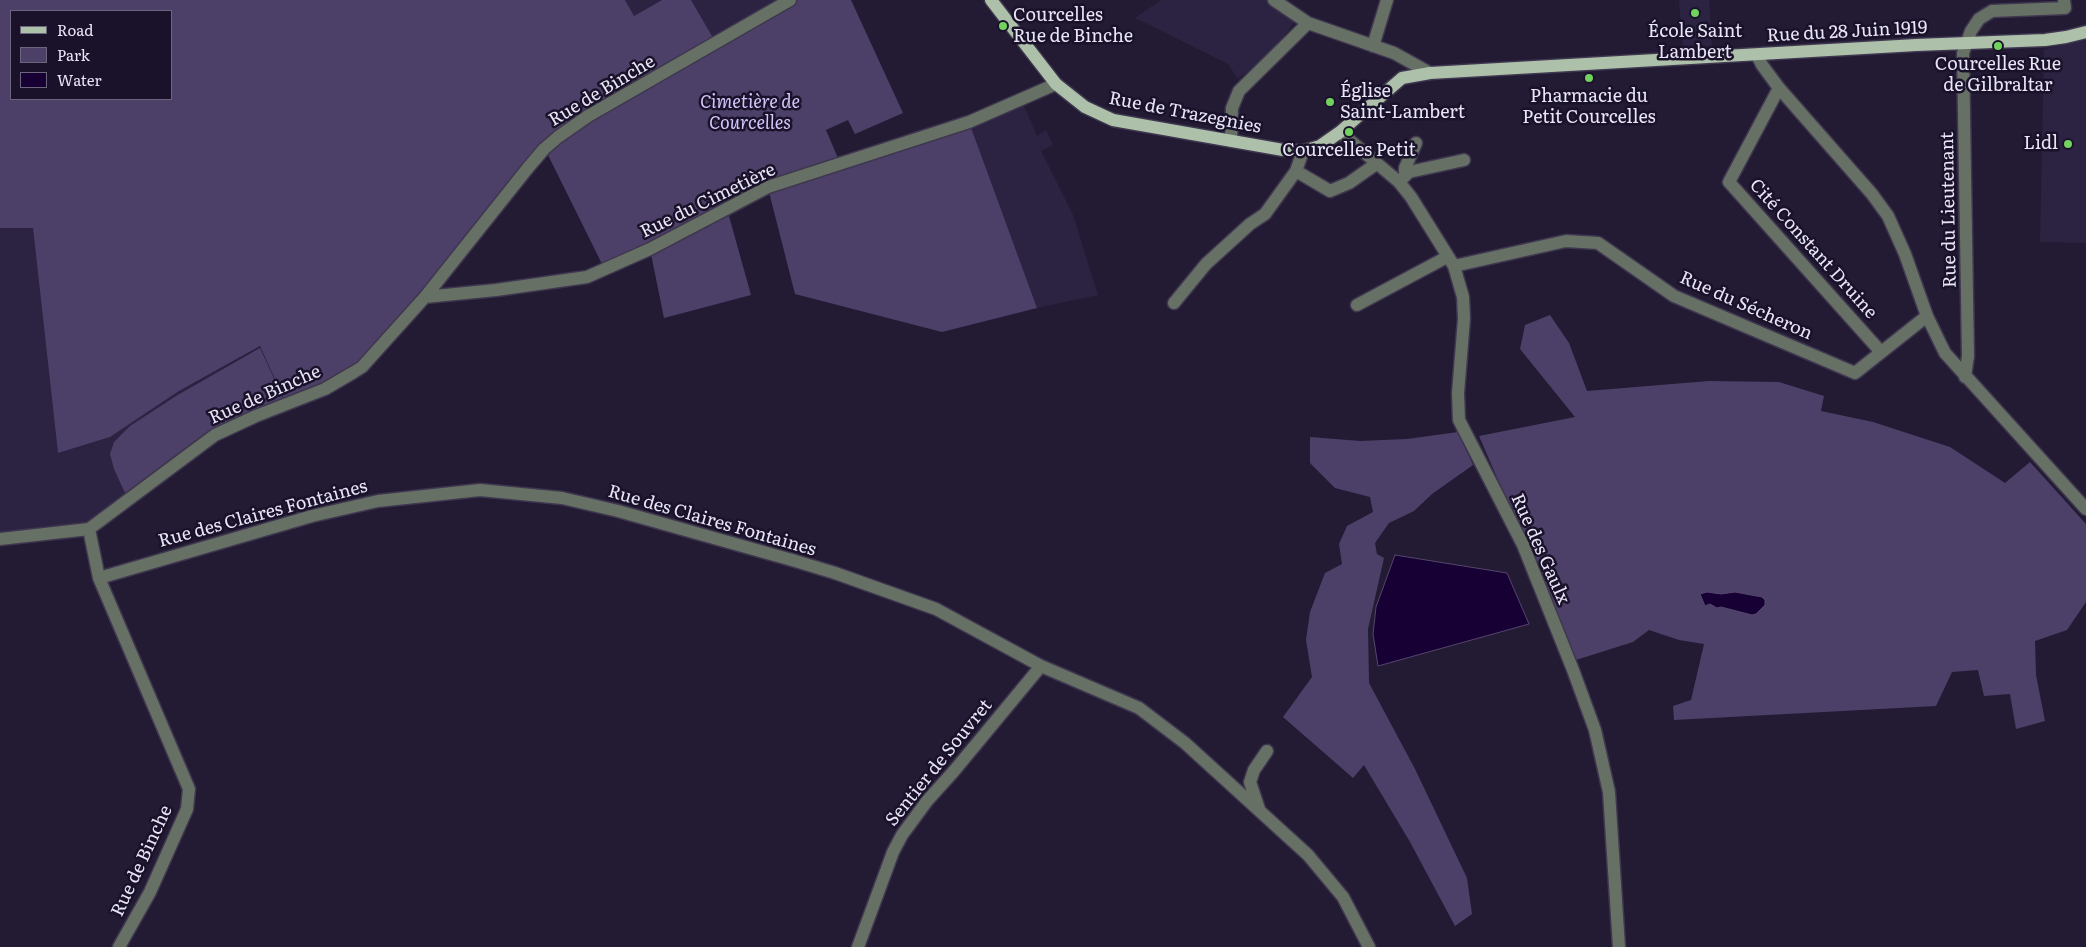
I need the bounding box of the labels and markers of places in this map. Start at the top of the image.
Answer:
place label: Courcelles Rue de Binche [1013,5,1133,48]
marker: École Saint Lambert [1689,7,1701,19]
marker: Courcelles Rue de Binche [997,20,1009,32]
place label: École Saint Lambert [1648,21,1742,64]
marker: Courcelles Rue de Gilbraltar [1992,40,2004,52]
place label: Courcelles Rue de Gilbraltar [1935,54,2061,96]
marker: Pharmacie du Petit Courcelles [1583,72,1595,84]
place label: Église Saint-Lambert [1340,81,1465,124]
place label: Pharmacie du Petit Courcelles [1522,86,1656,128]
marker: Église Saint-Lambert [1324,96,1336,108]
marker: Courcelles Petit [1343,126,1355,138]
place label: Lidl [2023,133,2058,155]
marker: Lidl [2062,138,2074,150]
place label: Courcelles Petit [1282,140,1416,162]

